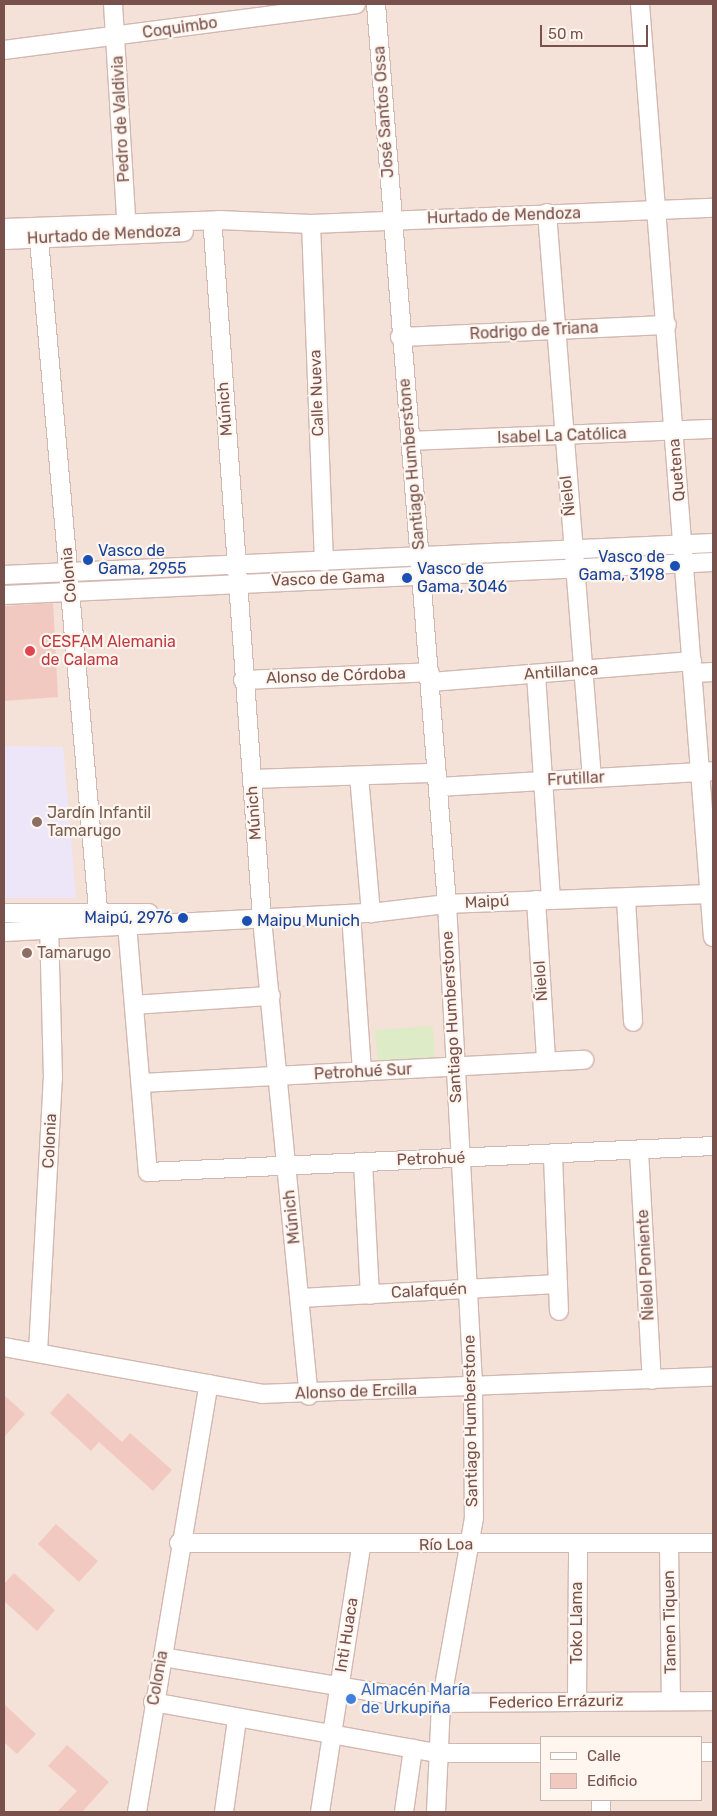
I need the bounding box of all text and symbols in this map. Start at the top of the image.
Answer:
street label: Coquimbo [141,13,219,43]
scale bar [542,15,650,47]
text: 50 m [548,25,583,43]
street label: José Santos Ossa [370,45,398,179]
street label: Pedro de Valdivia [108,55,134,183]
street label: Hurtado de Mendoza [427,204,581,228]
street label: Hurtado de Mendoza [27,221,181,249]
street label: Rodrigo de Triana [469,318,599,344]
street label: Calle Nueva [306,349,328,437]
street label: Santiago Humberstone [395,377,429,551]
street label: Múnich [214,381,236,437]
street label: Isabel La Católica [497,424,627,448]
street label: Quetena [665,438,689,502]
street label: Ñielol [556,475,580,517]
place label: Vasco de Gama, 2955 [98,541,187,579]
street label: Colonia [57,547,81,603]
place label: Vasco de Gama, 3198 [578,547,665,585]
marker: Vasco de Gama, 2955 [82,554,94,566]
place label: Vasco de Gama, 3046 [417,559,507,597]
marker: Vasco de Gama, 3198 [669,560,681,572]
street label: Vasco de Gama [271,567,385,591]
marker: Vasco de Gama, 3046 [401,572,413,584]
place label: CESFAM Alemania de Calama [41,632,176,670]
marker: CESFAM Alemania de Calama [23,644,37,658]
street label: Antillanca [523,660,599,684]
street label: Alonso de Córdoba [266,664,406,688]
street label: Frutillar [547,768,605,790]
street label: Múnich [243,785,265,841]
place label: Jardín Infantil Tamarugo [47,803,151,841]
marker: Jardín Infantil Tamarugo [31,816,43,828]
street label: Maipú [464,891,510,913]
place label: Maipú, 2976 [84,908,173,928]
place label: Maipu Munich [257,911,360,931]
marker: Maipú, 2976 [177,912,189,924]
marker: Maipu Munich [241,915,253,927]
street label: Santiago Humberstone [438,931,466,1103]
place label: Tamarugo [37,943,111,963]
marker: Tamarugo [21,947,33,959]
street label: Ñielol [530,960,552,1002]
street label: Petrohué Sur [313,1060,413,1084]
street label: Colonia [39,1113,61,1169]
street label: Petrohué [396,1148,466,1170]
street label: Múnich [280,1189,304,1245]
street label: Ñielol Poniente [633,1209,659,1321]
street label: Calafquén [391,1279,467,1303]
street label: Santiago Humberstone [460,1335,482,1507]
street label: Alonso de Ercilla [295,1380,417,1404]
street label: Río Loa [419,1535,473,1555]
street label: Tamen Tiquen [659,1570,681,1674]
street label: Toko Llama [567,1582,587,1664]
street label: Inti Huaca [332,1596,362,1674]
street label: Colonia [144,1649,172,1707]
place label: Almacén María de Urkupiña [361,1680,470,1718]
street label: Federico Errázuriz [488,1691,624,1713]
marker: Almacén María de Urkupiña [345,1693,357,1705]
legend [540,1736,702,1801]
text: Calle [587,1747,621,1765]
text: Edificio [587,1772,637,1790]

